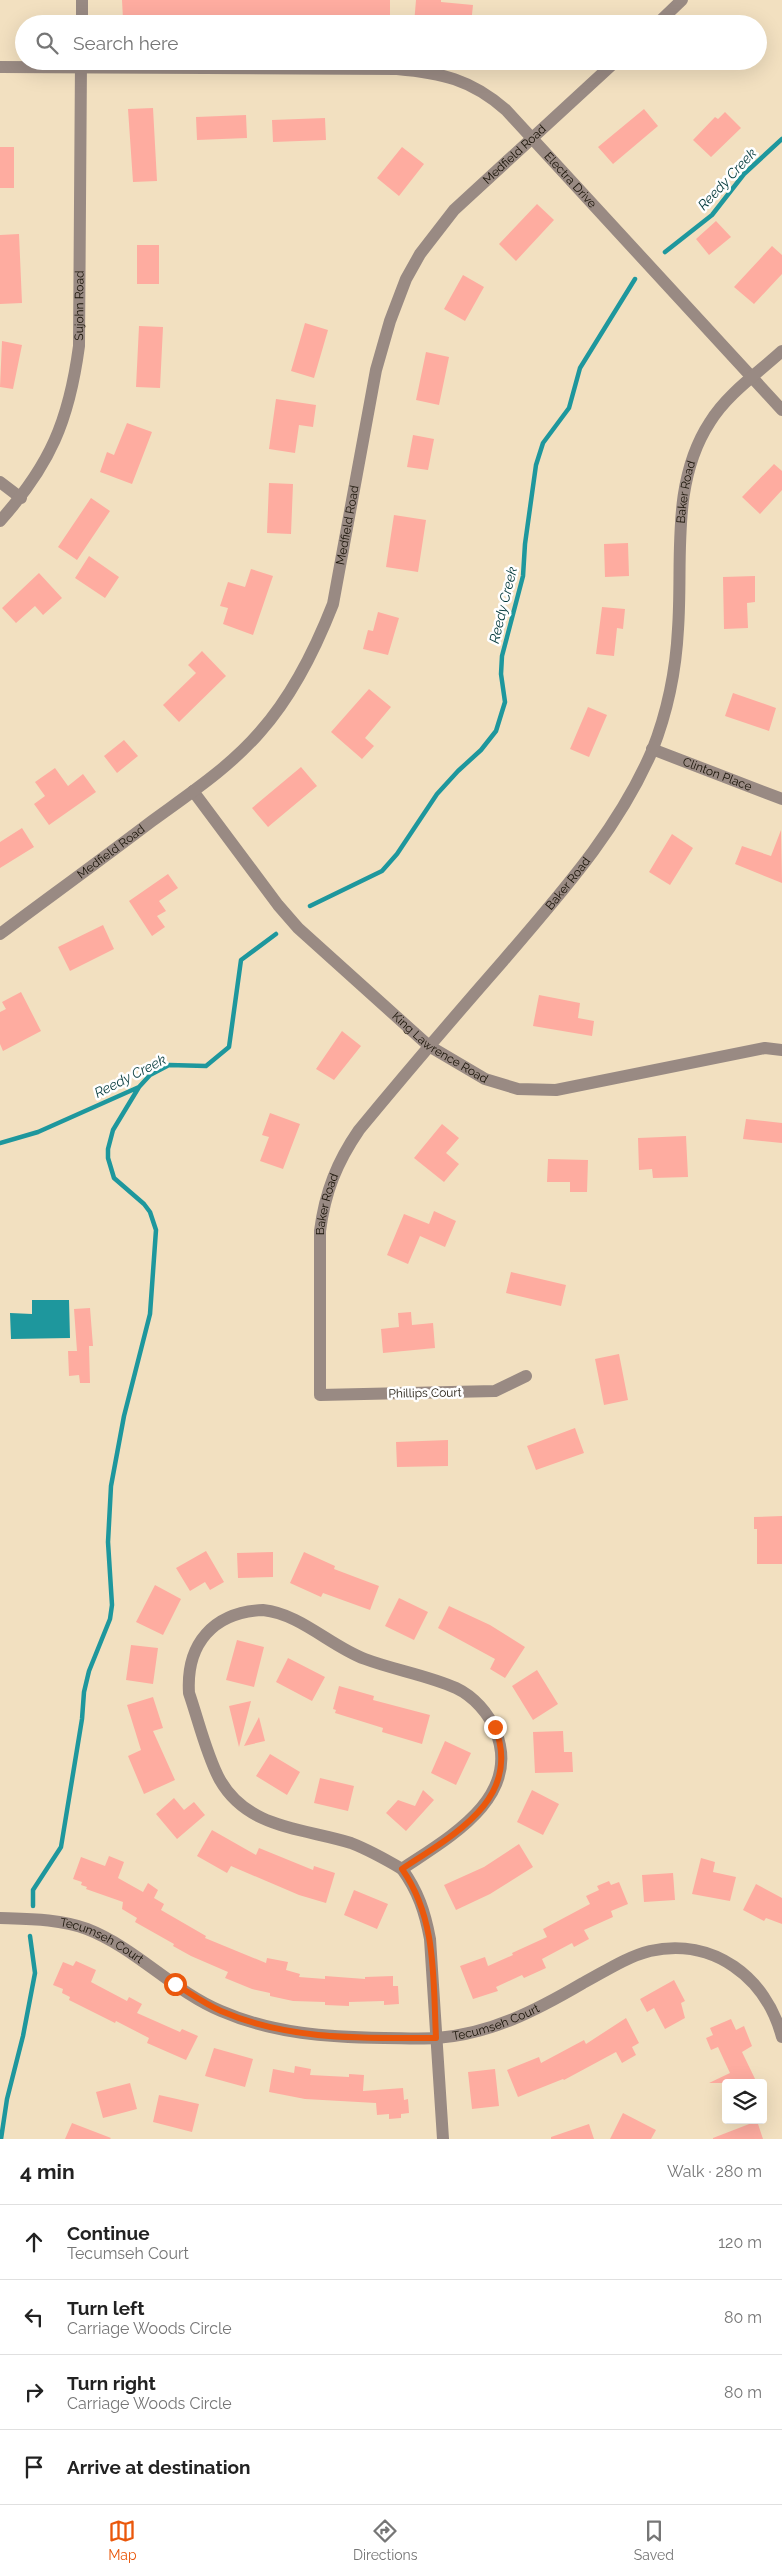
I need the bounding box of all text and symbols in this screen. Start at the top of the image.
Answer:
search box [15,15,767,70]
icon: search [33,29,61,57]
text: Search here [73,32,179,54]
street label: Medfield Road [480,122,549,187]
water label: Reedy Creek [694,145,760,213]
street label: Electra Drive [541,149,599,211]
street label: Sujohn Road [72,270,87,341]
street label: Baker Road [674,459,698,524]
street label: Medfield Road [333,484,362,566]
water label: Reedy Creek [486,565,520,645]
street label: Clinton Place [681,754,754,794]
street label: Medfield Road [74,822,147,882]
street label: Baker Road [543,854,593,913]
street label: King Lawrence Road [389,1009,490,1086]
water label: Reedy Creek [92,1051,169,1101]
street label: Baker Road [313,1171,341,1235]
street label: Phillips Court [388,1385,462,1401]
route end [484,1716,507,1739]
street label: Tecumseh Court [59,1915,146,1966]
route start [164,1973,187,1996]
street label: Tecumseh Court [451,2001,542,2043]
map controls [722,2079,767,2124]
button: layers [722,2079,767,2124]
text: 4 min [20,2159,75,2184]
text: Walk · 280 m [667,2162,762,2181]
text: Continue [67,2222,150,2244]
icon: ahead [20,2228,48,2256]
text: 120 m [718,2233,762,2252]
text: Tecumseh Court [67,2244,189,2263]
text: Turn left [67,2297,144,2319]
icon: left [20,2303,48,2331]
text: 80 m [724,2308,762,2327]
text: Carriage Woods Circle [67,2319,232,2338]
text: Turn right [67,2372,156,2394]
icon: right [20,2378,48,2406]
text: 80 m [724,2383,762,2402]
text: Carriage Woods Circle [67,2394,232,2413]
icon: arrive [20,2453,48,2481]
text: Arrive at destination [67,2456,251,2478]
tab: Map [108,2517,137,2563]
tab: Directions [353,2517,418,2563]
tab: Saved [634,2517,674,2563]

